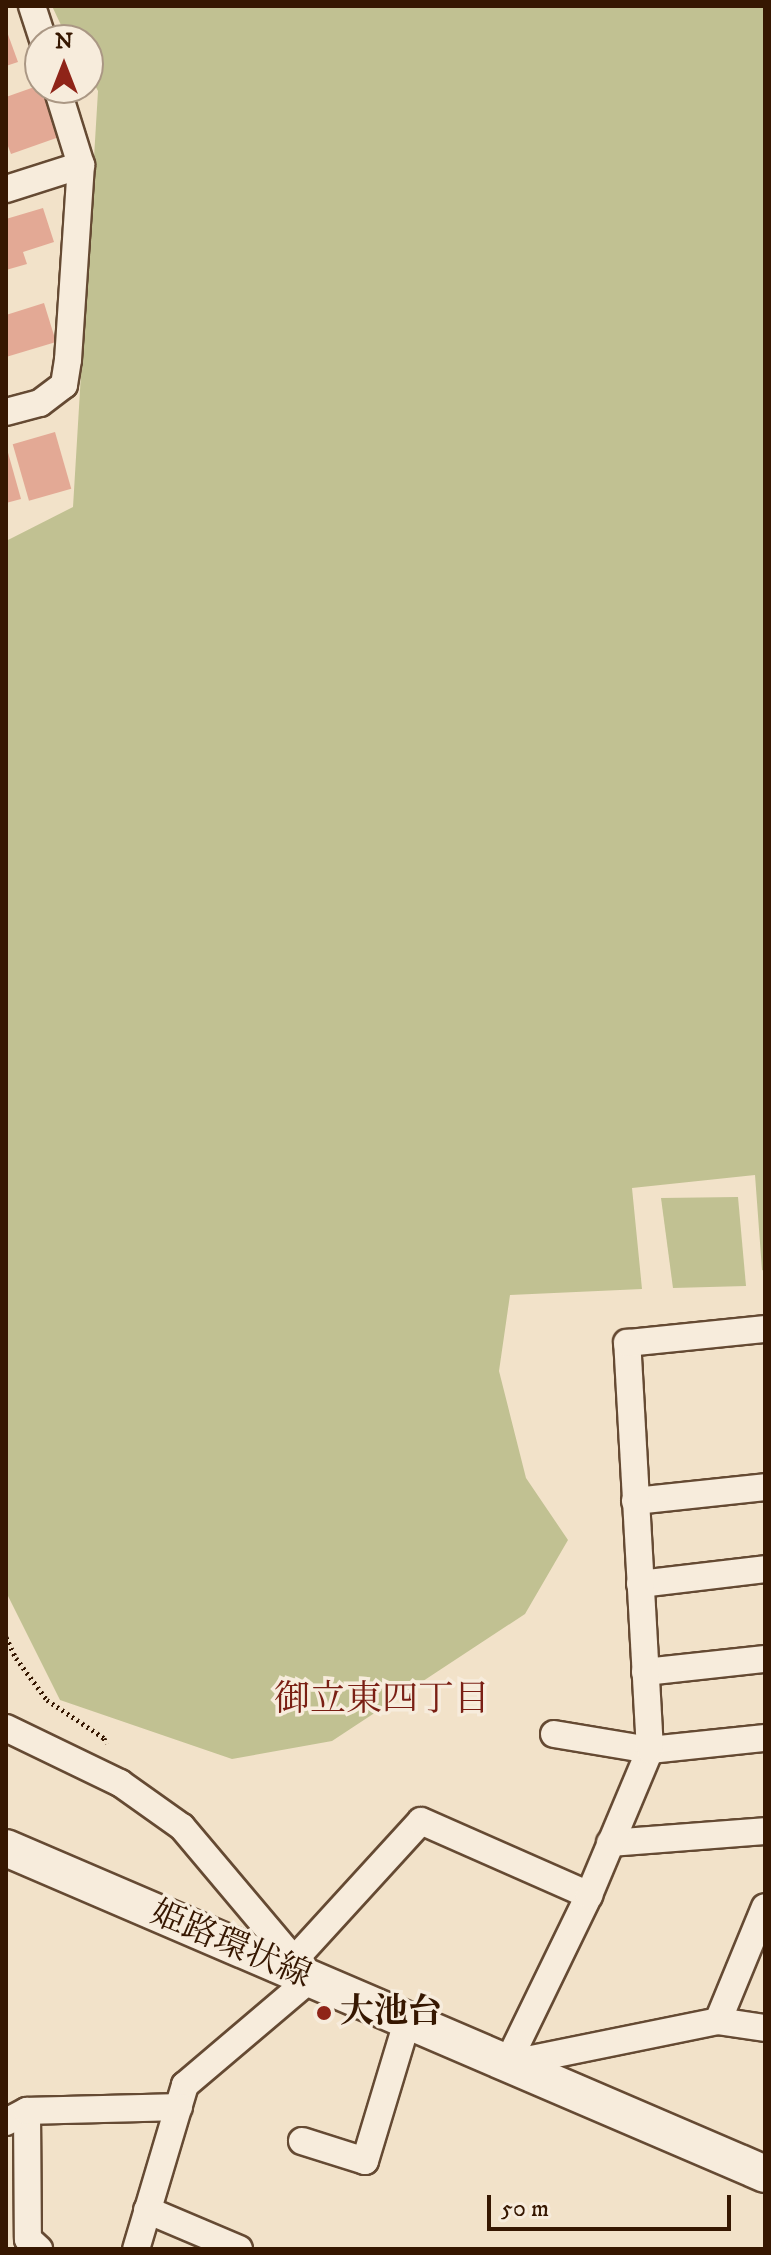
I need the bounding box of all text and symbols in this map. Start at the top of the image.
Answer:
north arrow [24,24,104,104]
text: N [55,28,73,55]
district label: 御立東四丁目 [274,1678,490,1722]
street label: 姫路環状線 [145,1893,317,1997]
place label: 大池台 [340,1993,442,2033]
marker: 大池台 [315,2004,333,2022]
scale bar [491,2179,735,2229]
text: 50 m [501,2194,549,2224]

